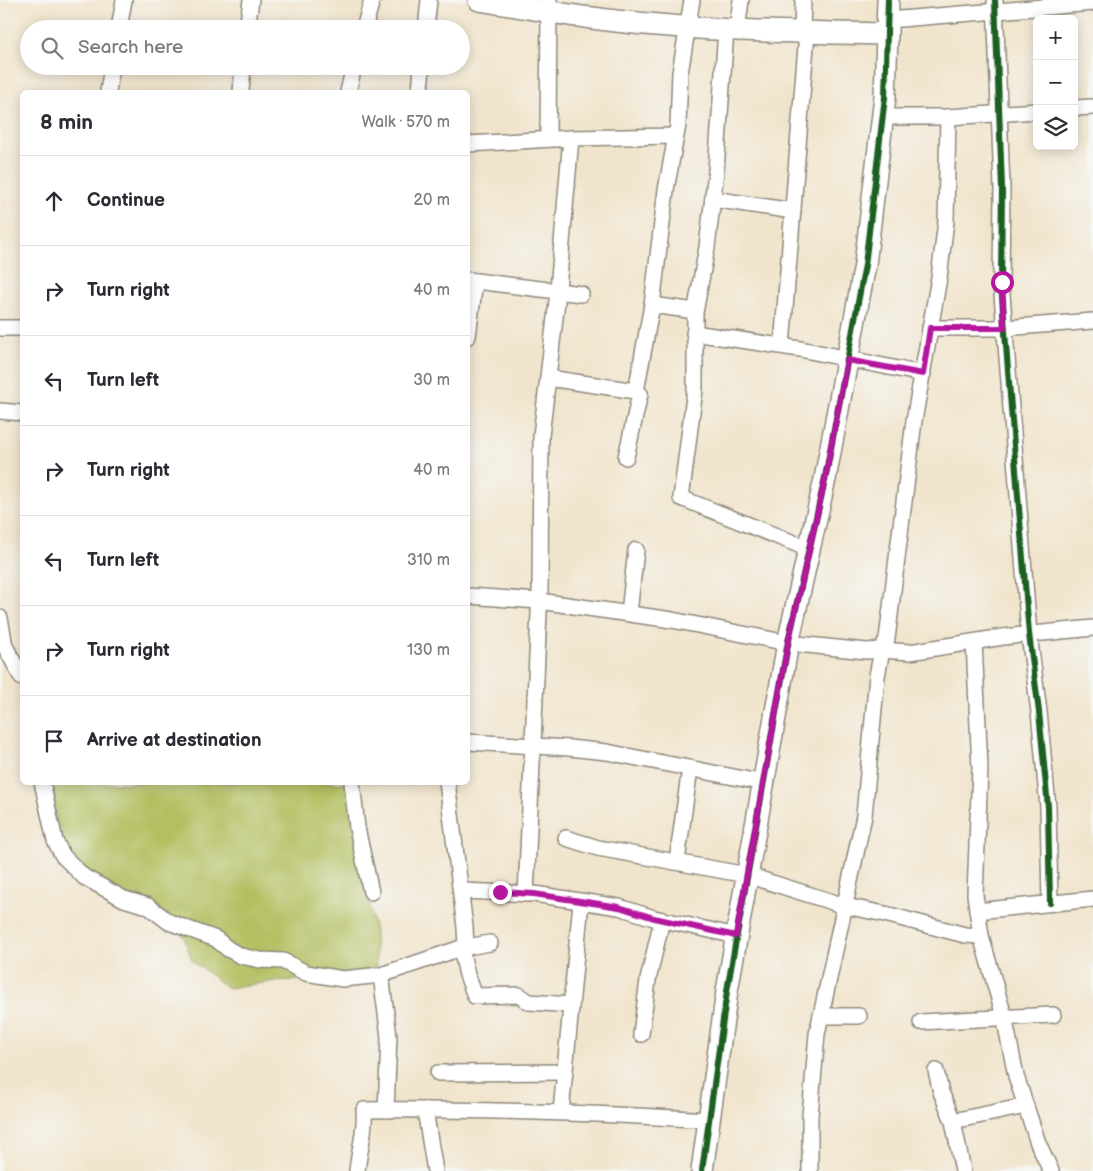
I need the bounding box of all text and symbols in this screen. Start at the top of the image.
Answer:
map controls [1033,15,1078,150]
button: + [1033,15,1078,60]
search box [20,20,470,75]
icon: search [38,34,66,62]
text: Search here [78,36,183,59]
button: − [1033,60,1078,105]
button: layers [1033,105,1078,150]
text: 8 min [40,110,93,135]
text: Walk · 570 m [361,113,450,132]
icon: ahead [40,187,68,215]
text: Continue [87,189,165,212]
text: 20 m [414,191,450,210]
route start [991,271,1014,294]
icon: right [40,277,68,305]
text: Turn right [87,279,170,302]
text: 40 m [413,281,450,300]
icon: left [40,367,68,395]
text: Turn left [87,369,159,392]
text: 30 m [413,371,450,390]
icon: right [40,457,68,485]
text: Turn right [87,459,170,482]
text: 40 m [413,461,450,480]
icon: left [40,547,68,575]
text: Turn left [87,549,159,572]
text: 310 m [407,551,450,570]
icon: right [40,637,68,665]
text: Turn right [87,639,170,662]
text: 130 m [407,641,450,660]
icon: arrive [40,727,68,755]
text: Arrive at destination [87,729,262,752]
route end [489,881,512,904]

